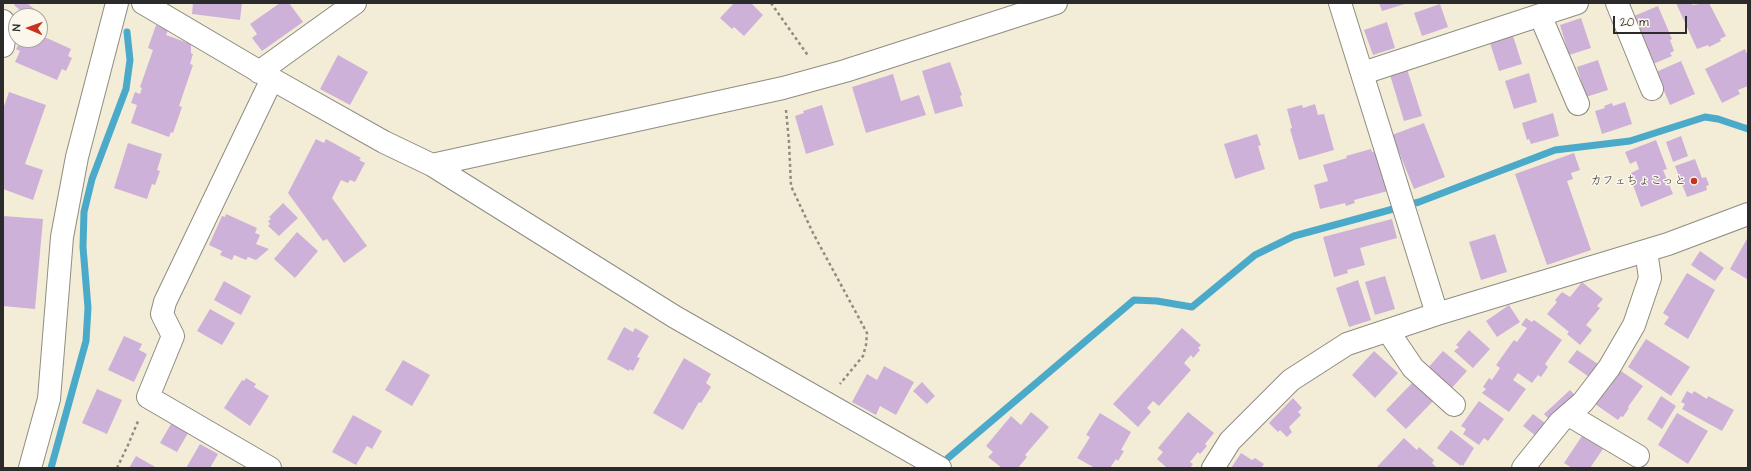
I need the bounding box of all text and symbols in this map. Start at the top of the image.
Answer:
north arrow [8,8,48,48]
scale bar [1615,8,1689,34]
text: 20 m [1620,14,1649,31]
text: N [9,24,24,31]
place label: カフェちょこっと [1590,174,1686,188]
marker: カフェちょこっと [1689,176,1699,186]

